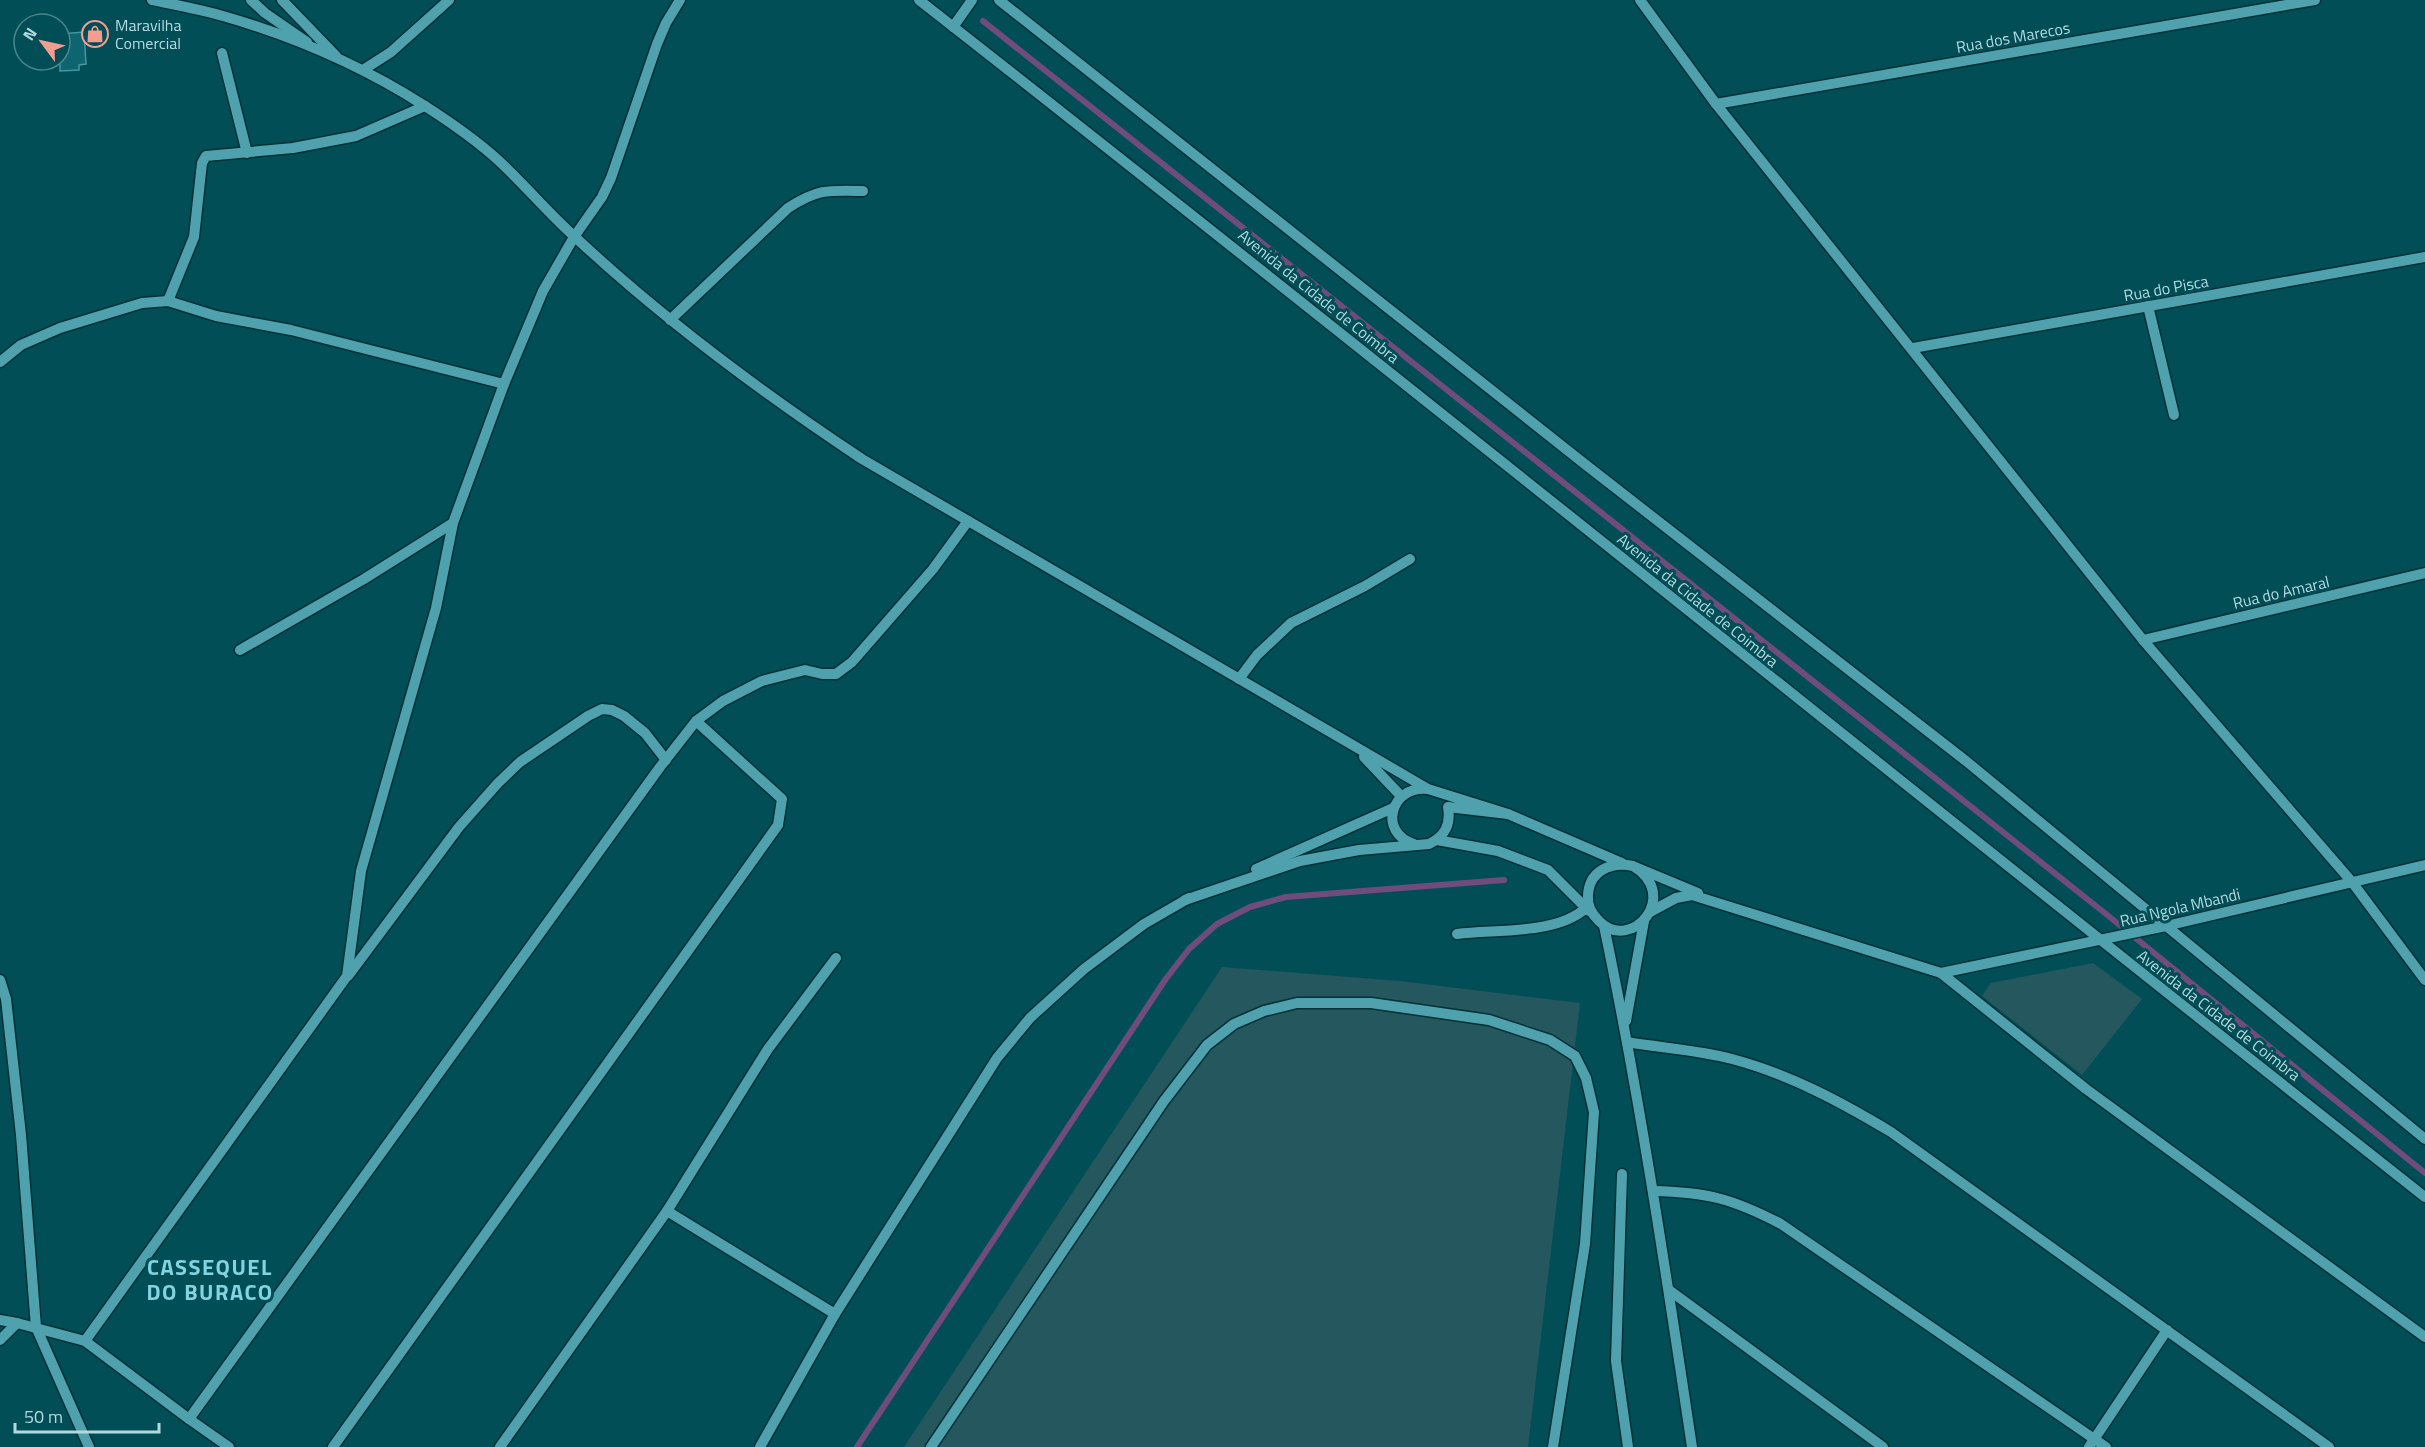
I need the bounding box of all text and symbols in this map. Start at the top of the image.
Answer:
north arrow [12,12,72,72]
place label: Maravilha Comercial [115,13,181,55]
street label: Rua dos Marecos [1954,15,2072,59]
shop icon: Maravilha Comercial [80,19,110,49]
text: N [16,23,43,45]
street label: Avenida da Cidade de Coimbra [1233,223,1405,369]
street label: Rua do Pisca [2122,269,2210,307]
street label: Avenida da Cidade de Coimbra [1612,527,1784,673]
street label: Rua do Amaral [2230,569,2332,615]
street label: Rua Ngola Mbandi [2117,881,2243,933]
street label: Avenida da Cidade de Coimbra [2132,943,2306,1087]
district label: CASSEQUEL DO BURACO [146,1250,274,1309]
scale bar [15,1396,159,1434]
text: 50 m [24,1403,63,1430]

